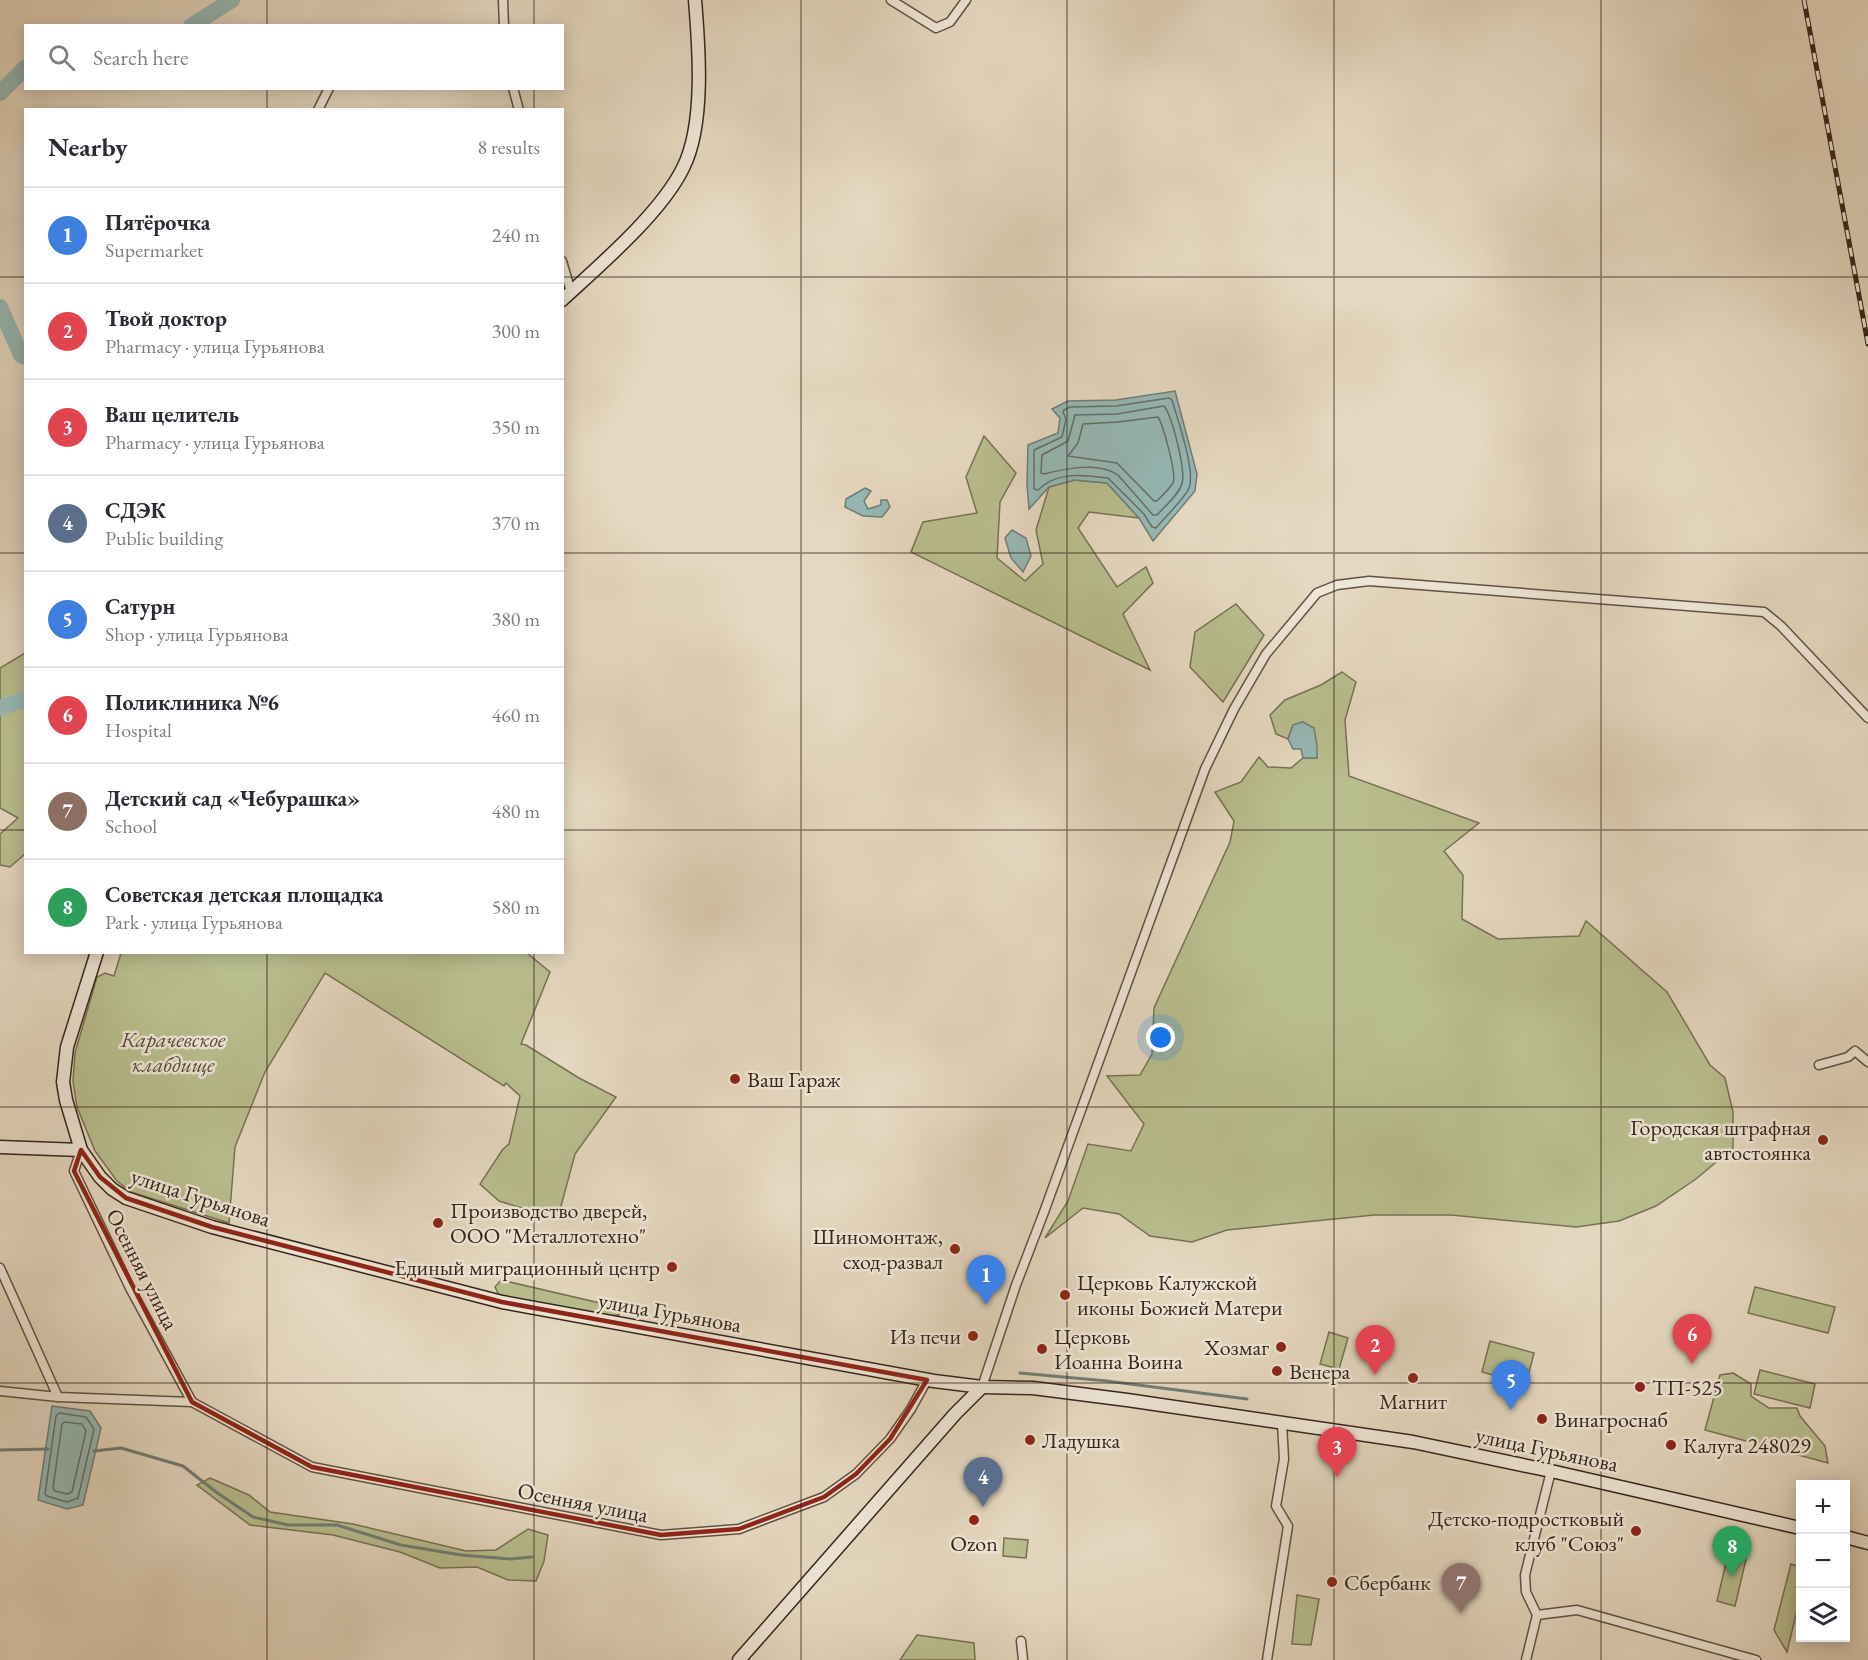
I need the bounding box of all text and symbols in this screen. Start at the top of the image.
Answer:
search box [24,24,564,90]
icon: search [45,41,78,74]
text: Search here [93,43,188,72]
text: Nearby [48,130,128,164]
text: 8 results [477,134,540,160]
text: Пятёрочка [105,208,210,237]
text: 1 [62,222,73,248]
text: 240 m [492,222,540,248]
text: Supermarket [105,237,203,263]
text: Твой доктор [105,304,227,333]
text: 2 [62,318,73,344]
text: 300 m [492,318,540,344]
text: Pharmacy · улица Гурьянова [105,333,325,359]
text: Ваш целитель [105,400,239,429]
text: 3 [62,414,73,440]
text: 350 m [492,414,540,440]
text: Pharmacy · улица Гурьянова [105,429,325,455]
text: СДЭК [105,496,166,525]
text: 4 [62,510,73,536]
text: 370 m [492,510,540,536]
text: Public building [105,525,223,551]
text: Сатурн [105,592,175,621]
text: 5 [62,606,73,632]
text: 380 m [492,606,540,632]
text: Shop · улица Гурьянова [105,621,289,647]
text: Поликлиника №6 [105,688,279,717]
text: 6 [62,702,73,728]
text: 460 m [492,702,540,728]
text: Hospital [105,717,172,743]
text: Детский сад «Чебурашка» [105,784,360,813]
text: 7 [62,798,73,824]
text: 480 m [492,798,540,824]
text: School [105,813,157,839]
text: Советская детская площадка [105,880,383,909]
text: 8 [62,894,73,920]
text: 580 m [492,894,540,920]
text: Park · улица Гурьянова [105,909,283,935]
your location [1146,1023,1175,1052]
park label: Карачевское клабдище [120,1025,226,1079]
place label: Ваш Гараж [747,1065,841,1094]
marker: Ваш Гараж [728,1072,742,1086]
place label: Городская штрафная автостоянка [1630,1113,1811,1167]
marker: Городская штрафная автостоянка [1816,1133,1830,1147]
street label: улица Гурьянова [127,1161,274,1234]
place label: Производство дверей, ООО "Металлотехно" [450,1196,647,1250]
street label: Осенняя улица [100,1204,186,1335]
marker: Производство дверей, ООО "Металлотехно" [431,1216,445,1230]
place label: Шиномонтаж, сход-развал [812,1222,943,1276]
marker: Шиномонтаж, сход-развал [948,1242,962,1256]
place label: Единый миграционный центр [394,1253,660,1282]
pin: 1 [966,1256,1006,1305]
marker: Единый миграционный центр [665,1260,679,1274]
place label: Церковь Калужской иконы Божией Матери [1077,1268,1283,1322]
street label: улица Гурьянова [596,1286,744,1339]
marker: Церковь Калужской иконы Божией Матери [1058,1288,1072,1302]
pin: 6 [1672,1314,1712,1364]
place label: Из печи [889,1322,961,1351]
place label: Церковь Иоанна Воина [1054,1322,1183,1376]
pin: 2 [1356,1326,1394,1375]
marker: Из печи [966,1329,980,1343]
place label: Хозмаг [1203,1333,1269,1362]
marker: Хозмаг [1274,1340,1288,1354]
marker: Церковь Иоанна Воина [1035,1342,1049,1356]
place label: Венера [1289,1357,1351,1386]
pin: 5 [1492,1360,1530,1410]
marker: Венера [1270,1364,1284,1378]
marker: Магнит [1406,1371,1420,1385]
place label: ТП-525 [1652,1373,1723,1402]
marker: ТП-525 [1633,1380,1647,1394]
place label: Магнит [1379,1387,1447,1416]
place label: Винагроснаб [1554,1405,1668,1434]
marker: Винагроснаб [1535,1412,1549,1426]
street label: улица Гурьянова [1473,1420,1621,1479]
place label: Ладушка [1042,1426,1120,1455]
pin: 3 [1318,1428,1356,1477]
place label: Калуга 248029 [1683,1431,1811,1460]
marker: Ладушка [1023,1433,1037,1447]
marker: Калуга 248029 [1664,1438,1678,1452]
pin: 4 [964,1458,1002,1507]
street label: Осенняя улица [515,1476,651,1529]
map controls [1796,1480,1850,1642]
button: + [1796,1480,1850,1534]
place label: Детско-подростковый клуб "Союз" [1428,1504,1624,1558]
marker: Ozon [967,1513,981,1527]
marker: Детско-подростковый клуб "Союз" [1629,1524,1643,1538]
pin: 8 [1712,1526,1752,1576]
place label: Ozon [950,1529,998,1558]
button: − [1796,1534,1850,1588]
pin: 7 [1442,1564,1480,1613]
place label: Сбербанк [1344,1568,1431,1597]
marker: Сбербанк [1325,1575,1339,1589]
button: layers [1796,1588,1850,1642]

